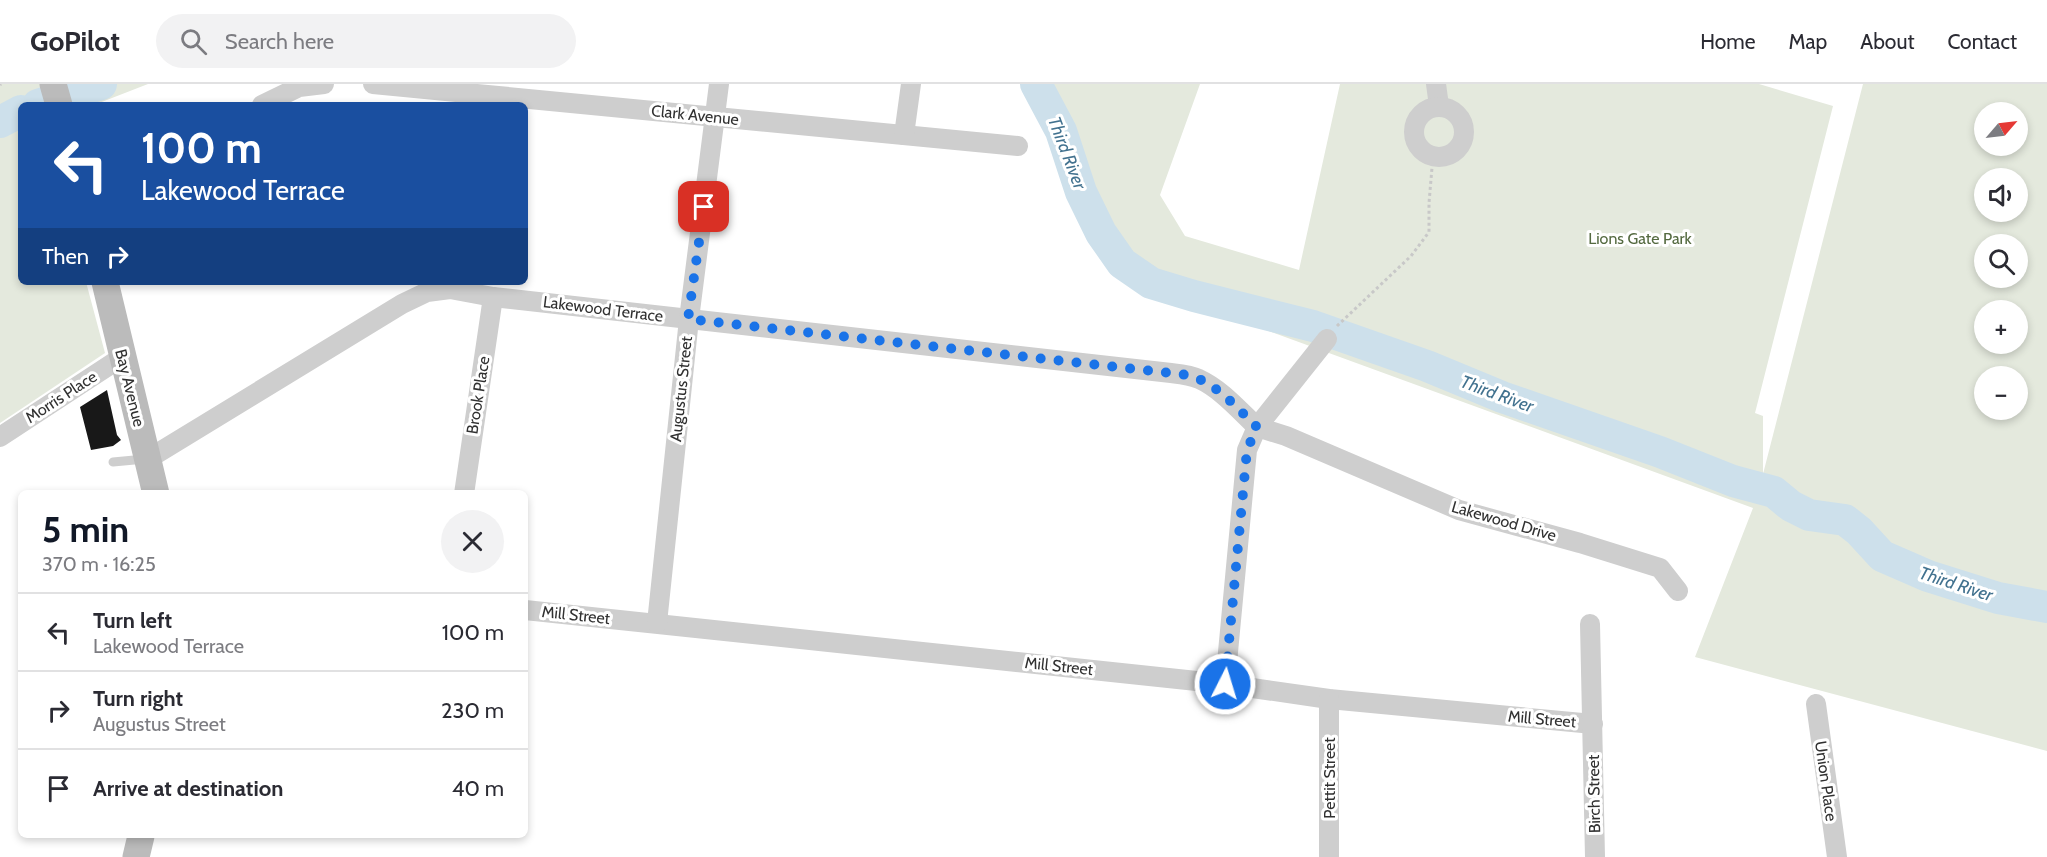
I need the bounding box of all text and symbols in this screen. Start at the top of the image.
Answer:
search box [156,14,576,68]
text: GoPilot [30,24,120,58]
icon: search [177,25,210,58]
text: Search here [225,28,334,55]
text: Home [1700,29,1756,54]
text: Map [1789,29,1827,54]
text: About [1860,29,1914,54]
text: Contact [1947,29,2017,54]
street label: Clark Avenue [650,101,740,129]
north arrow [1974,102,2028,156]
map controls [1974,102,2028,420]
water label: Third River [1043,114,1091,194]
text: 100 m [141,122,262,174]
icon: left [42,126,120,204]
button: sound [1974,168,2028,222]
text: Lakewood Terrace [141,174,345,207]
pin [678,181,729,232]
icon: arrive [687,190,720,223]
park label: Lions Gate Park [1588,229,1693,248]
button: search [1974,234,2028,288]
icon: right [101,240,134,273]
text: Then [42,243,89,270]
street label: Lakewood Terrace [542,292,664,326]
button: + [1974,300,2028,354]
street label: Augustus Street [666,335,696,443]
street label: Bay Avenue [111,347,149,429]
street label: Brook Place [462,355,494,435]
button: − [1974,366,2028,420]
street label: Morris Place [22,367,100,427]
water label: Third River [1457,371,1538,418]
street label: Lakewood Drive [1449,497,1559,545]
text: 5 min [42,507,129,551]
button: close [441,510,504,573]
text: 370 m · 16:25 [42,552,156,576]
water label: Third River [1916,562,1997,607]
street label: Mill Street [541,602,612,628]
text: Turn left [93,607,172,634]
icon: left [42,616,75,649]
text: 100 m [442,619,504,646]
text: Lakewood Terrace [93,634,244,658]
position arrow [1193,652,1257,716]
street label: Mill Street [1024,653,1095,679]
text: Turn right [93,685,183,712]
icon: right [42,694,75,727]
text: 230 m [441,697,504,724]
street label: Mill Street [1507,707,1578,732]
text: Augustus Street [93,712,226,736]
street label: Pettit Street [1320,737,1339,819]
street label: Union Place [1811,740,1841,822]
street label: Birch Street [1584,754,1604,833]
icon: arrive [42,772,75,805]
text: Arrive at destination [93,775,283,802]
text: 40 m [452,775,504,802]

